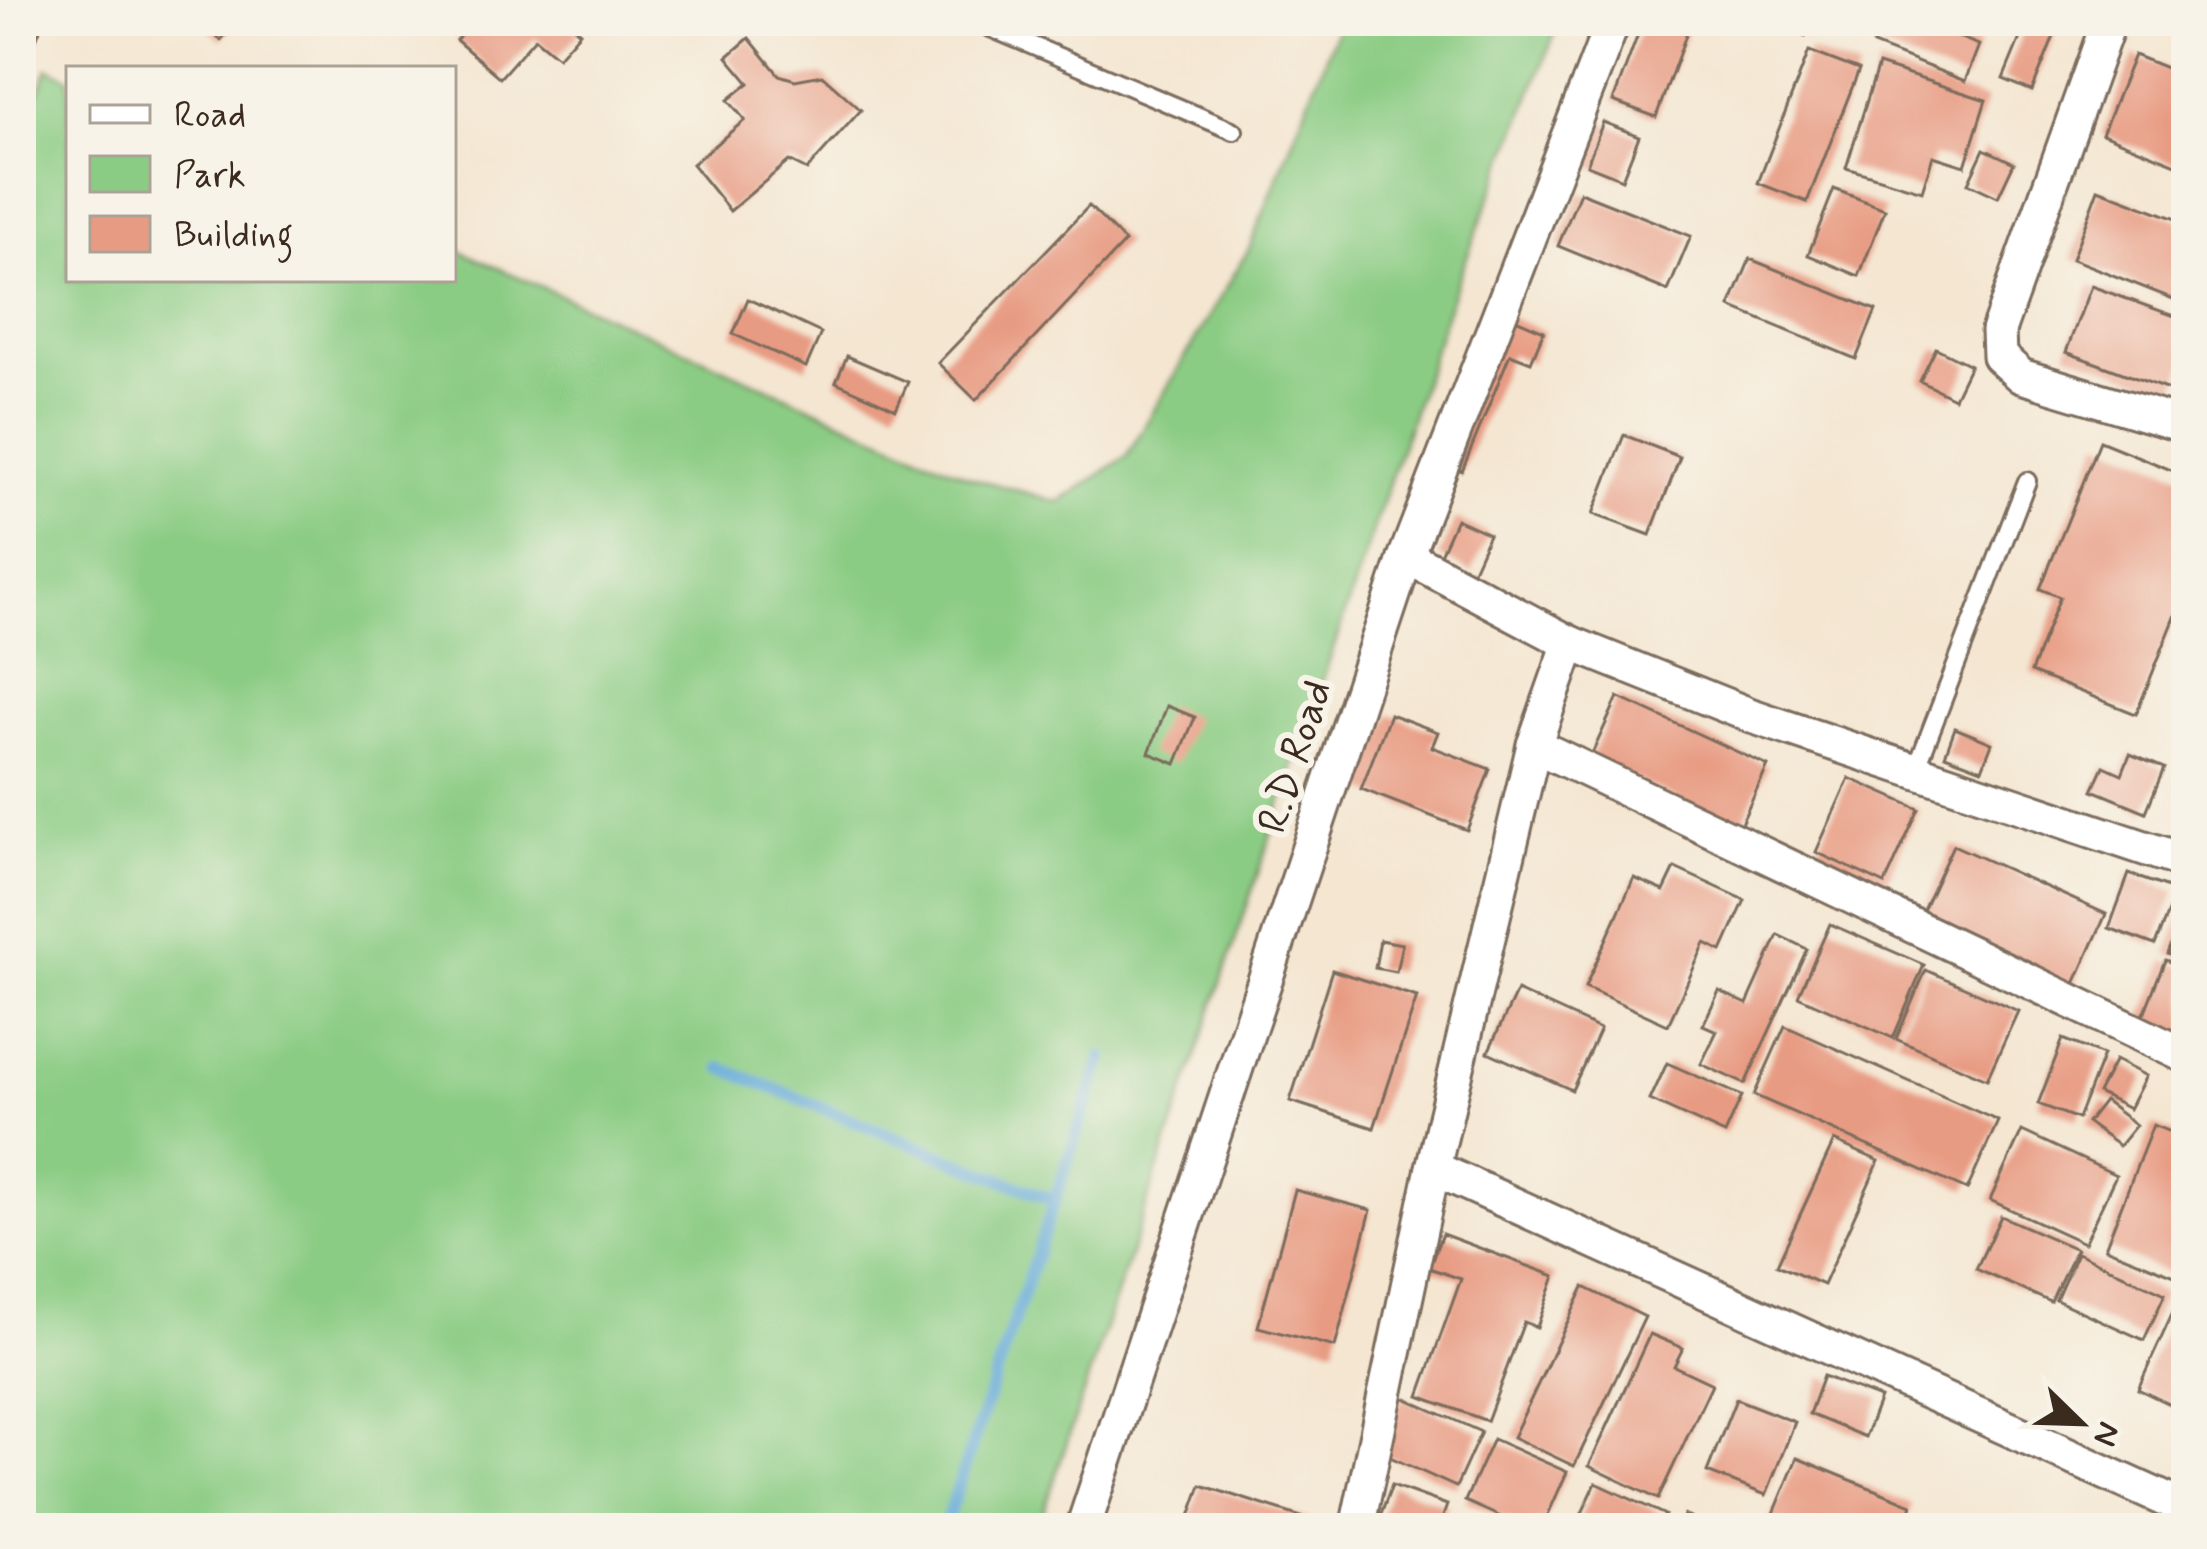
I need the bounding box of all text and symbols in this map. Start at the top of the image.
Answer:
legend [66,66,456,282]
text: Road [174,93,246,140]
text: Park [174,153,246,200]
text: Building [174,213,293,263]
street label: R.D Road [1246,674,1347,840]
north arrow [2021,1363,2141,1483]
text: N [2081,1415,2130,1452]

